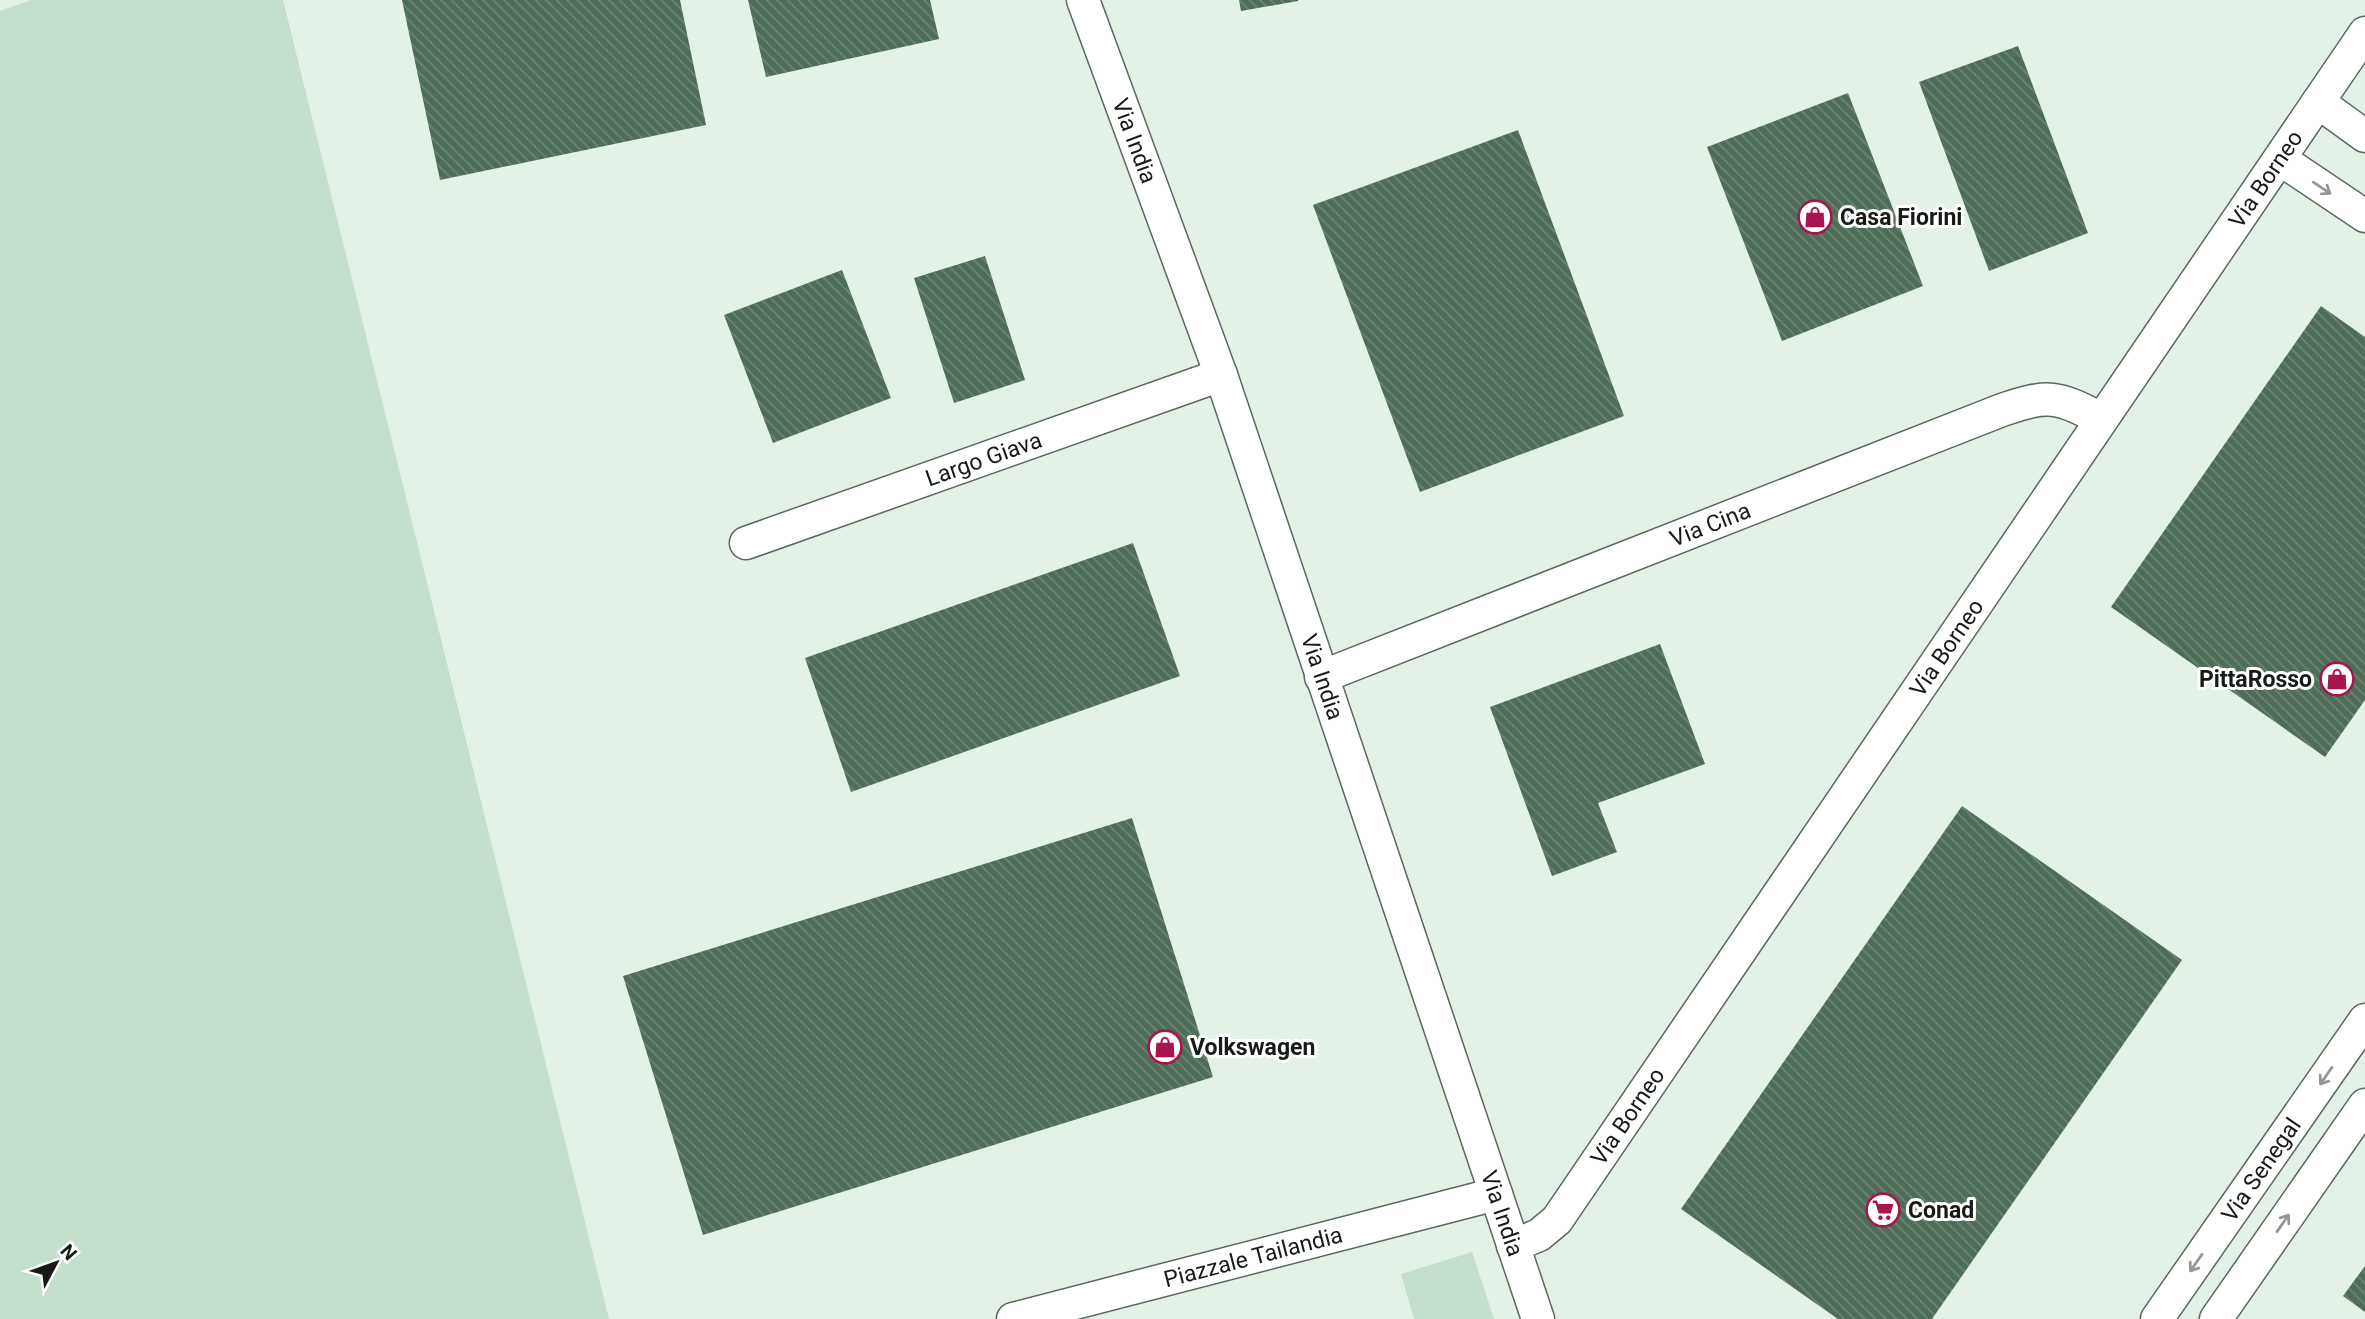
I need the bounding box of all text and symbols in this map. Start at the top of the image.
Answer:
street label: Via India [1107,95,1163,187]
street label: Via Borneo [2223,125,2308,233]
one-way arrow [2312,181,2331,195]
shop icon: Casa Fiorini [1796,198,1834,236]
place label: Casa Fiorini [1840,204,1962,231]
street label: Largo Giava [922,426,1045,492]
street label: Via Cina [1666,496,1754,552]
street label: Via Borneo [1904,594,1989,701]
street label: Via India [1295,631,1349,723]
shop icon: PittaRosso [2318,660,2356,698]
place label: PittaRosso [2199,666,2312,693]
shop icon: Volkswagen [1146,1028,1184,1066]
place label: Volkswagen [1190,1034,1315,1061]
street label: Via Borneo [1585,1063,1670,1170]
one-way arrow [2319,1066,2333,1085]
street label: Via Senegal [2216,1113,2306,1227]
street label: Via India [1476,1167,1529,1260]
supermarket icon: Conad [1864,1191,1902,1229]
place label: Conad [1908,1197,1974,1224]
one-way arrow [2276,1214,2290,1233]
street label: Piazzale Tailandia [1161,1221,1345,1293]
north arrow [21,1228,91,1298]
text: N [55,1240,82,1265]
one-way arrow [2189,1253,2203,1272]

